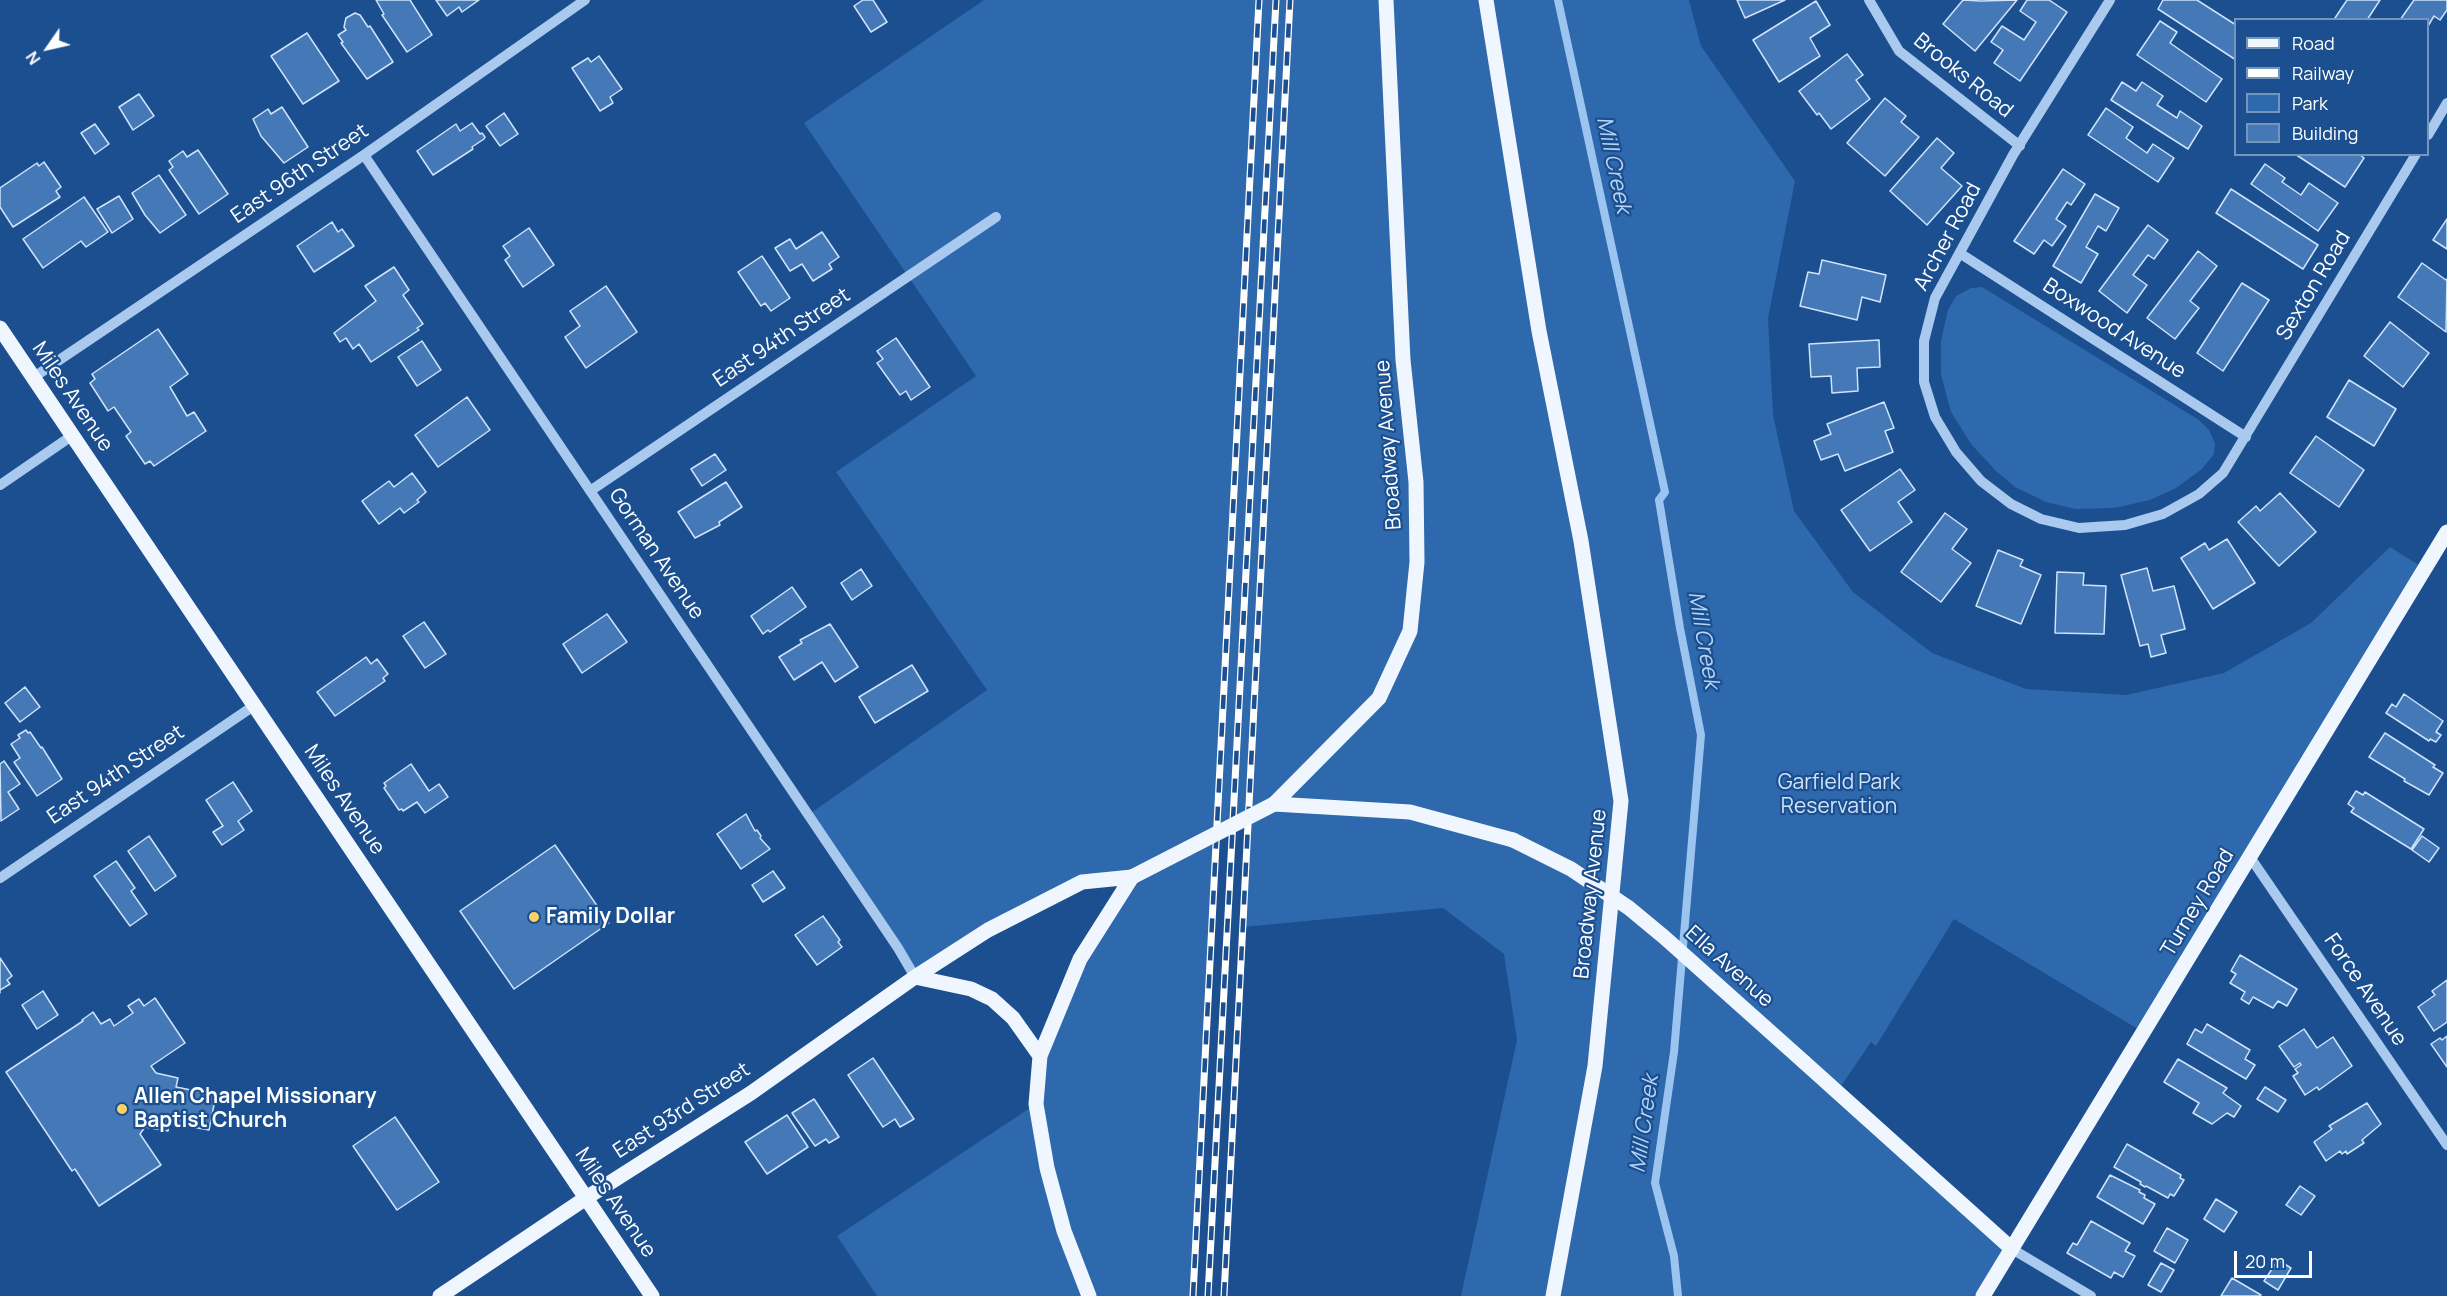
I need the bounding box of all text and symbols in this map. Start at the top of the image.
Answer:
north arrow [18,18,78,78]
legend [2234,18,2429,156]
street label: Brooks Road [1908,28,2018,124]
text: Road [2292,31,2335,55]
text: N [21,47,45,69]
text: Railway [2292,61,2354,85]
text: Park [2292,91,2328,115]
water label: Mill Creek [1590,114,1636,216]
street label: East 96th Street [227,119,373,229]
text: Building [2292,121,2358,145]
street label: Archer Road [1909,179,1987,295]
street label: Sexton Road [2272,227,2356,345]
street label: Boxwood Avenue [2038,273,2190,385]
street label: East 94th Street [709,283,855,393]
street label: Miles Avenue [26,337,118,457]
street label: Broadway Avenue [1370,359,1408,531]
street label: Gorman Avenue [603,484,709,624]
water label: Mill Creek [1681,589,1725,691]
street label: East 94th Street [43,720,189,830]
street label: Miles Avenue [298,740,390,860]
park label: Garfield Park Reservation [1778,770,1900,820]
street label: Broadway Avenue [1570,808,1612,980]
street label: Turney Road [2156,845,2240,961]
place label: Family Dollar [546,904,675,930]
marker: Family Dollar [527,910,541,924]
street label: Ella Avenue [1680,921,1778,1013]
street label: Force Avenue [2318,929,2412,1051]
street label: East 93rd Street [609,1058,755,1164]
water label: Mill Creek [1625,1073,1665,1175]
place label: Allen Chapel Missionary Baptist Church [134,1084,376,1134]
marker: Allen Chapel Missionary Baptist Church [115,1102,129,1116]
street label: Miles Avenue [569,1143,661,1263]
scale bar [2237,1239,2315,1277]
text: 20 m [2245,1249,2285,1273]

